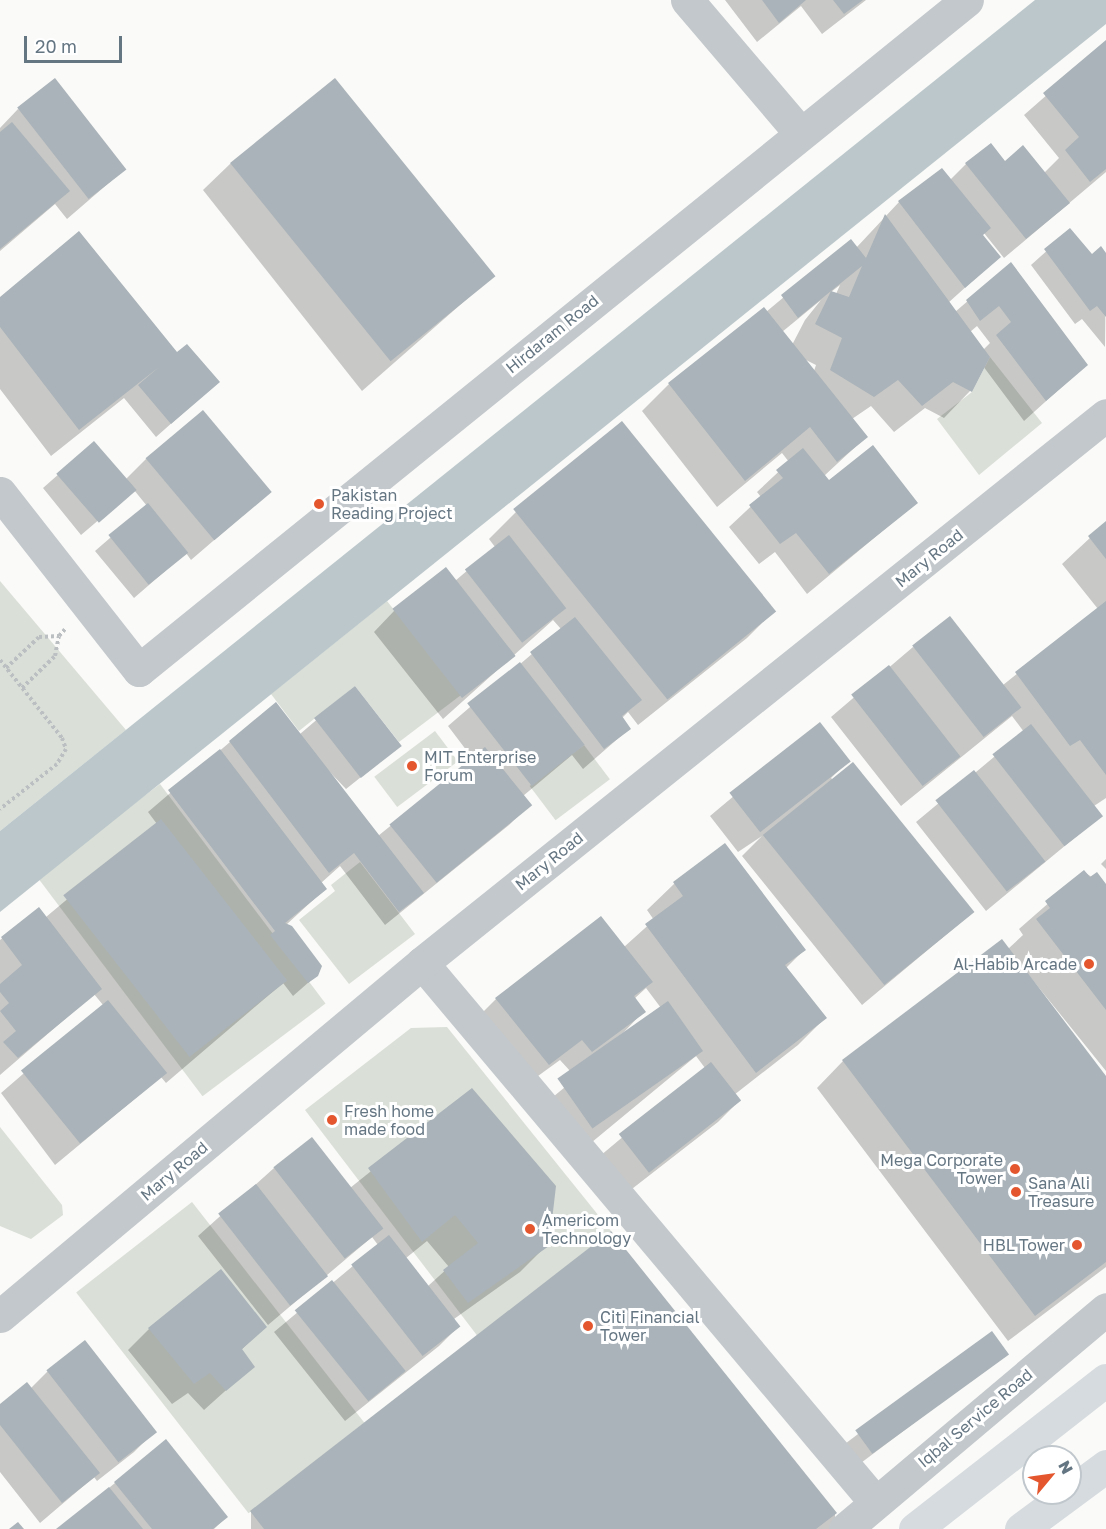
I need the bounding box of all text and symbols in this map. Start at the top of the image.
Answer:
scale bar [27,24,124,62]
text: 20 m [35,35,77,57]
street label: Hirdaram Road [502,291,602,377]
place label: Pakistan Reading Project [331,485,453,523]
marker: Pakistan Reading Project [312,497,326,511]
street label: Mary Road [891,525,967,591]
place label: MIT Enterprise Forum [424,747,536,785]
marker: MIT Enterprise Forum [405,759,419,773]
street label: Mary Road [511,828,587,894]
place label: Al-Habib Arcade [953,954,1077,974]
marker: Al-Habib Arcade [1082,957,1096,971]
place label: Fresh home made food [344,1101,434,1139]
marker: Fresh home made food [325,1113,339,1127]
street label: Mary Road [137,1137,211,1205]
place label: Mega Corporate Tower [880,1150,1003,1188]
marker: Mega Corporate Tower [1008,1162,1022,1176]
place label: Sana Ali Treasure [1028,1173,1094,1211]
marker: Sana Ali Treasure [1009,1185,1023,1199]
place label: Americom Technology [542,1210,631,1248]
marker: Americom Technology [523,1222,537,1236]
place label: HBL Tower [983,1235,1065,1255]
marker: HBL Tower [1070,1238,1084,1252]
place label: Citi Financial Tower [600,1307,700,1345]
marker: Citi Financial Tower [581,1319,595,1333]
street label: Iqbal Service Road [914,1365,1036,1471]
north arrow [1022,1445,1082,1505]
text: N [1054,1457,1078,1477]

